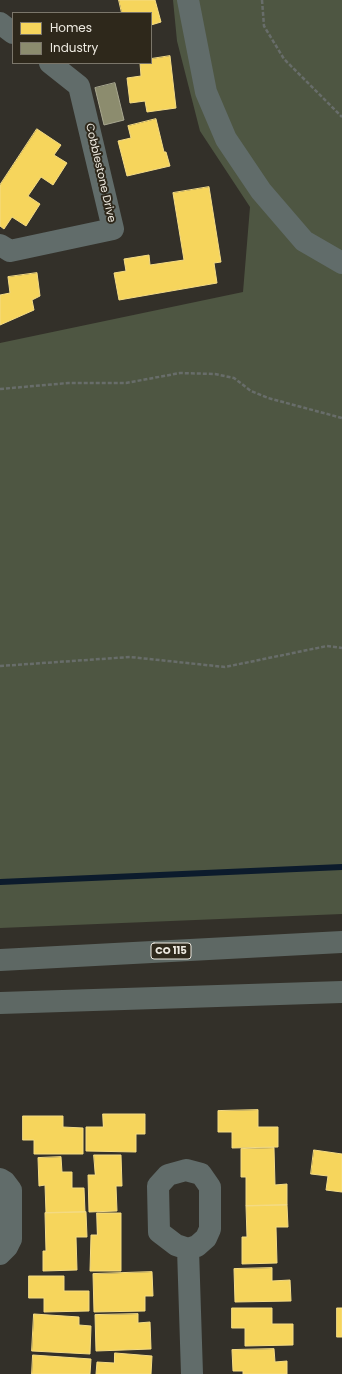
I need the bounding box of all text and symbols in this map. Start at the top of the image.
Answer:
legend [12,12,152,64]
text: Homes [50,19,92,36]
text: Industry [50,39,98,56]
street label: Cobblestone Drive [82,122,118,224]
road number: CO 115 [151,943,191,959]

